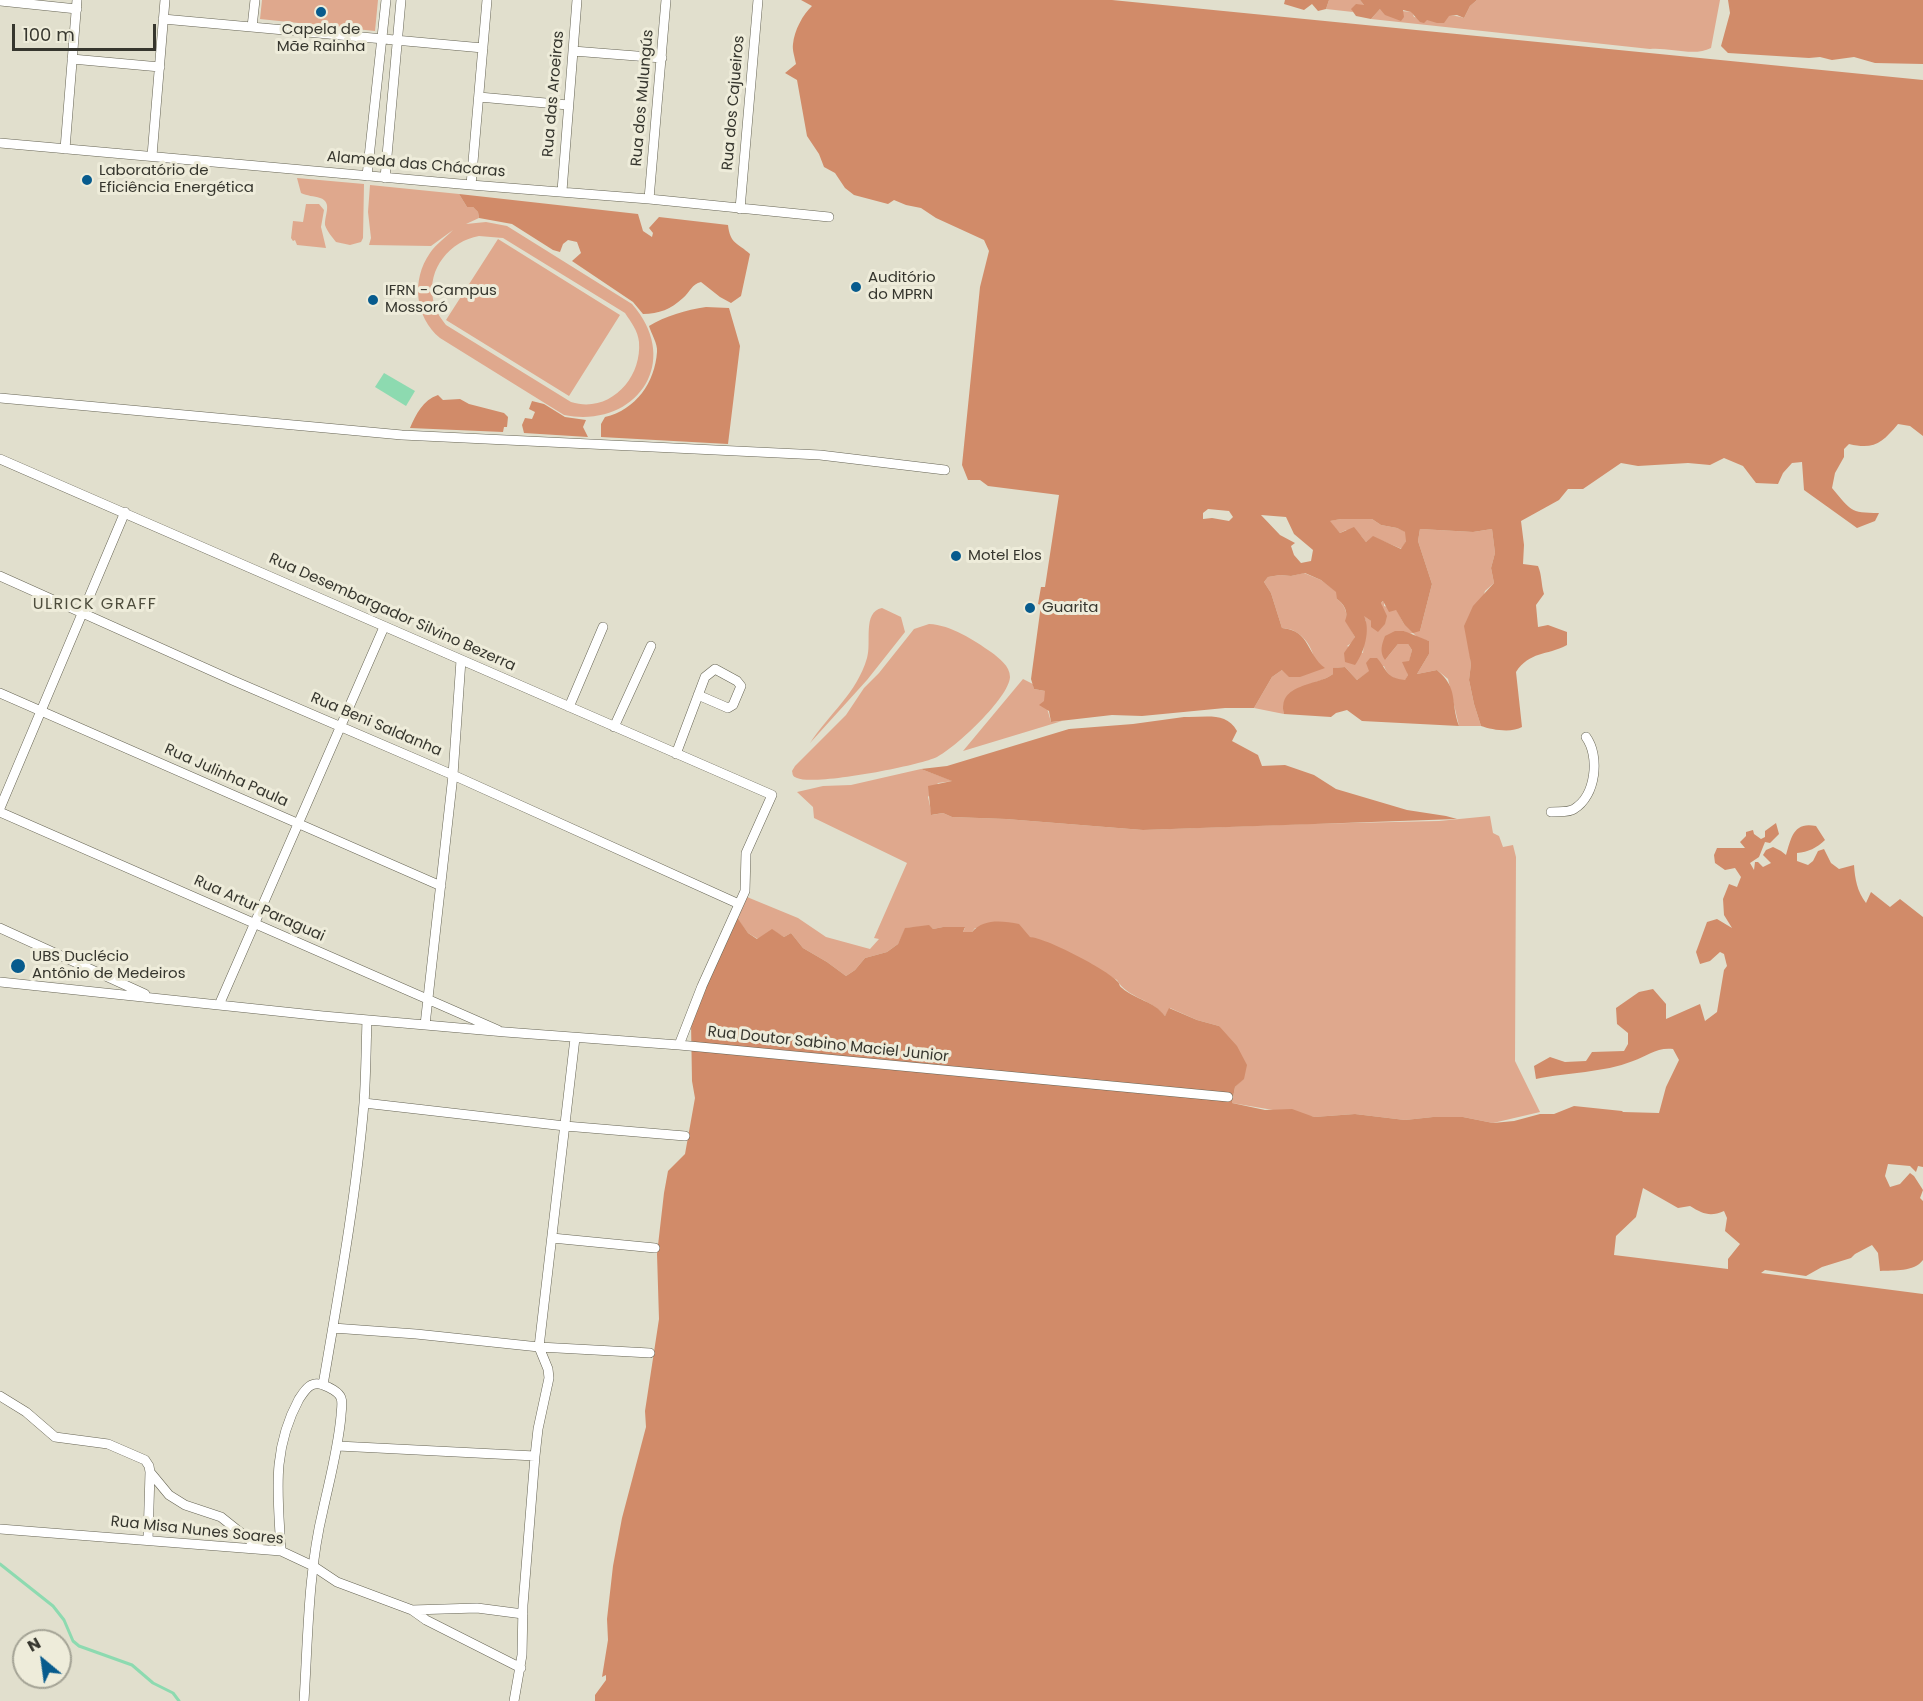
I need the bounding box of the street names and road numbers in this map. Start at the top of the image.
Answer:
street label: Rua dos Mulungús [628,29,658,167]
street label: Rua das Aroeiras [540,30,568,158]
street label: Rua dos Cajueiros [719,35,749,171]
street label: Alameda das Chácaras [326,148,506,182]
street label: Rua Desembargador Silvino Bezerra [266,550,518,676]
street label: Rua Beni Saldanha [308,689,444,761]
street label: Rua Julinha Paula [161,741,291,811]
street label: Rua Artur Paraguai [191,872,327,946]
street label: Rua Doutor Sabino Maciel Junior [707,1023,949,1067]
street label: Rua Misa Nunes Soares [110,1513,284,1549]

